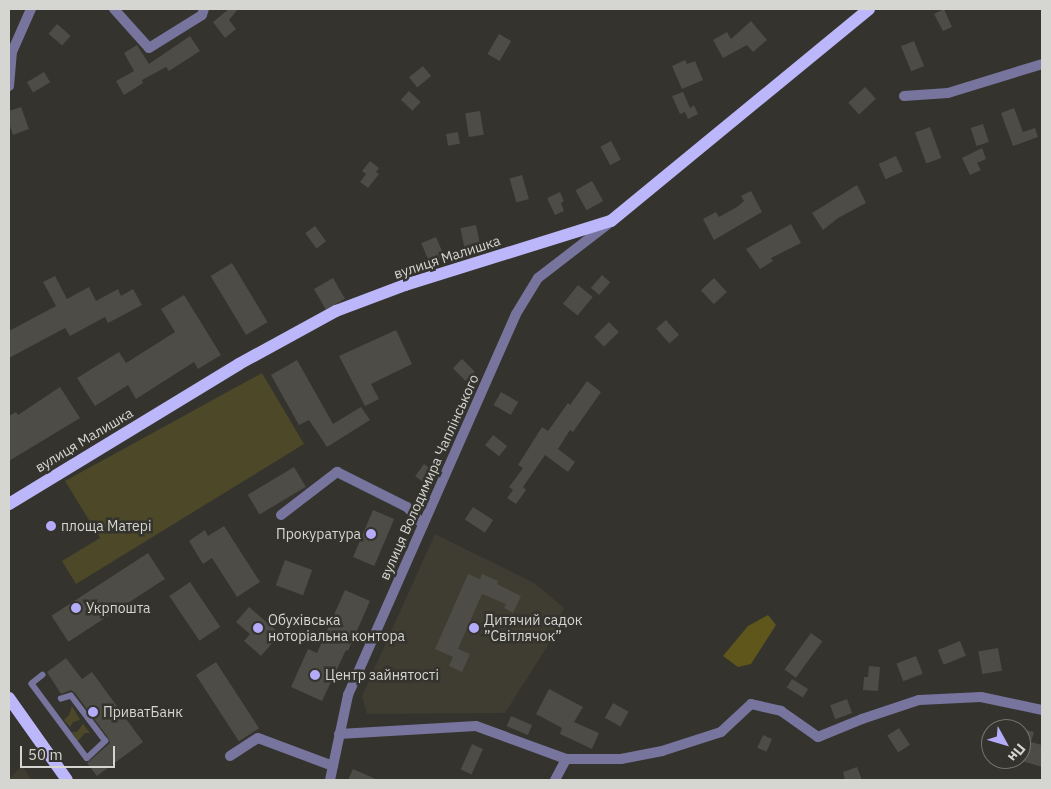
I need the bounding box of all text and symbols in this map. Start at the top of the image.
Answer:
street label: вулиця Малишка [392,232,502,282]
street label: вулиця Володимира Чаплінського [376,372,482,582]
street label: вулиця Малишка [32,404,136,476]
place label: площа Матері [61,518,151,534]
marker: площа Матері [45,520,57,532]
place label: Прокуратура [276,526,361,542]
marker: Прокуратура [365,528,377,540]
place label: Укрпошта [86,600,151,616]
marker: Укрпошта [70,602,82,614]
place label: Обухівська ноторіальна контора [268,612,405,644]
place label: Дитячий садок ”Світлячок” [484,612,582,644]
marker: Обухівська ноторіальна контора [252,622,264,634]
marker: Дитячий садок ”Світлячок” [468,622,480,634]
place label: Центр зайнятості [325,667,439,683]
marker: Центр зайнятості [309,669,321,681]
place label: ПриватБанк [103,704,183,720]
marker: ПриватБанк [87,706,99,718]
north arrow [981,719,1031,769]
scale bar [22,736,118,768]
text: Пн [1004,740,1030,766]
text: 50 m [28,745,63,764]

